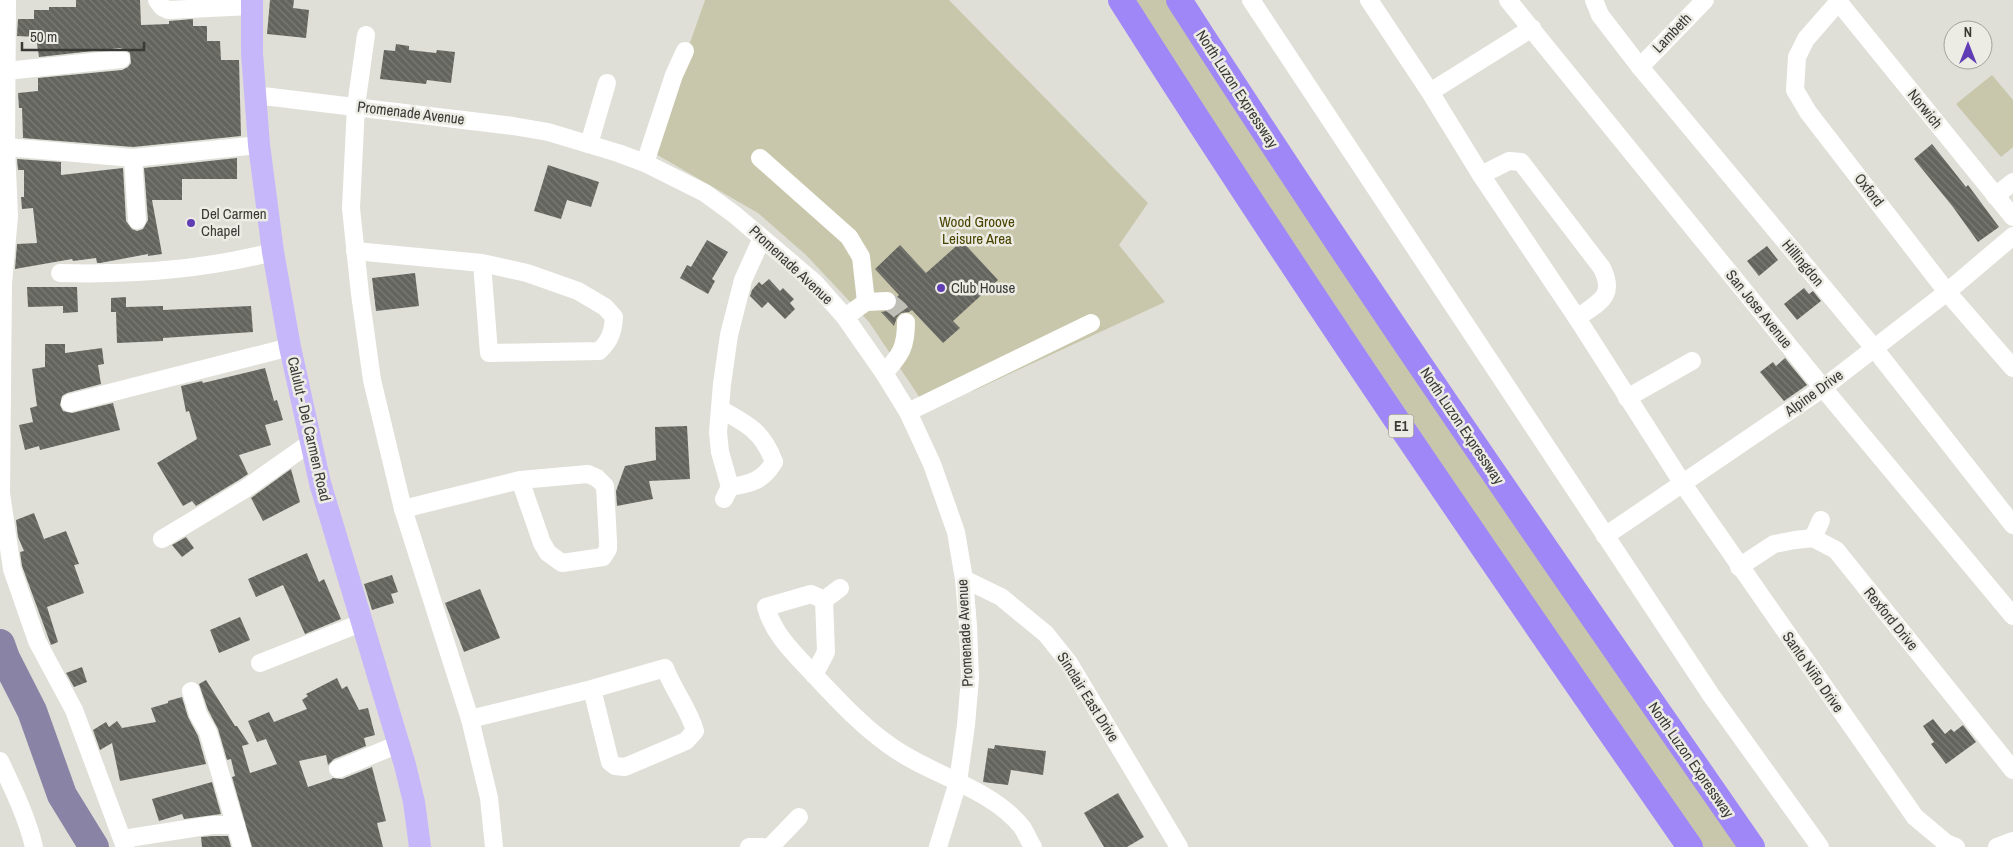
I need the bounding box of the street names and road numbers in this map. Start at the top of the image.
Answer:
street label: Lambeth [1647,8,1696,57]
street label: North Luzon Expressway [1191,26,1284,152]
street label: Norwich [1903,85,1948,133]
street label: Promenade Avenue [356,96,466,130]
street label: Oxford [1850,169,1889,211]
street label: Promenade Avenue [745,220,838,309]
street label: Hillingdon [1778,235,1829,291]
street label: San Jose Avenue [1721,265,1798,353]
street label: Calulut - Del Carmen Road [283,355,336,503]
street label: North Luzon Expressway [1415,363,1510,489]
street label: Alpine Drive [1779,364,1847,422]
road number: E1 [1388,414,1414,438]
street label: Promenade Avenue [951,578,978,687]
street label: Rexford Drive [1859,583,1924,655]
street label: Santo Niño Drive [1778,627,1849,717]
street label: Sinclair East Drive [1052,648,1125,746]
street label: North Luzon Expressway [1644,698,1740,822]

